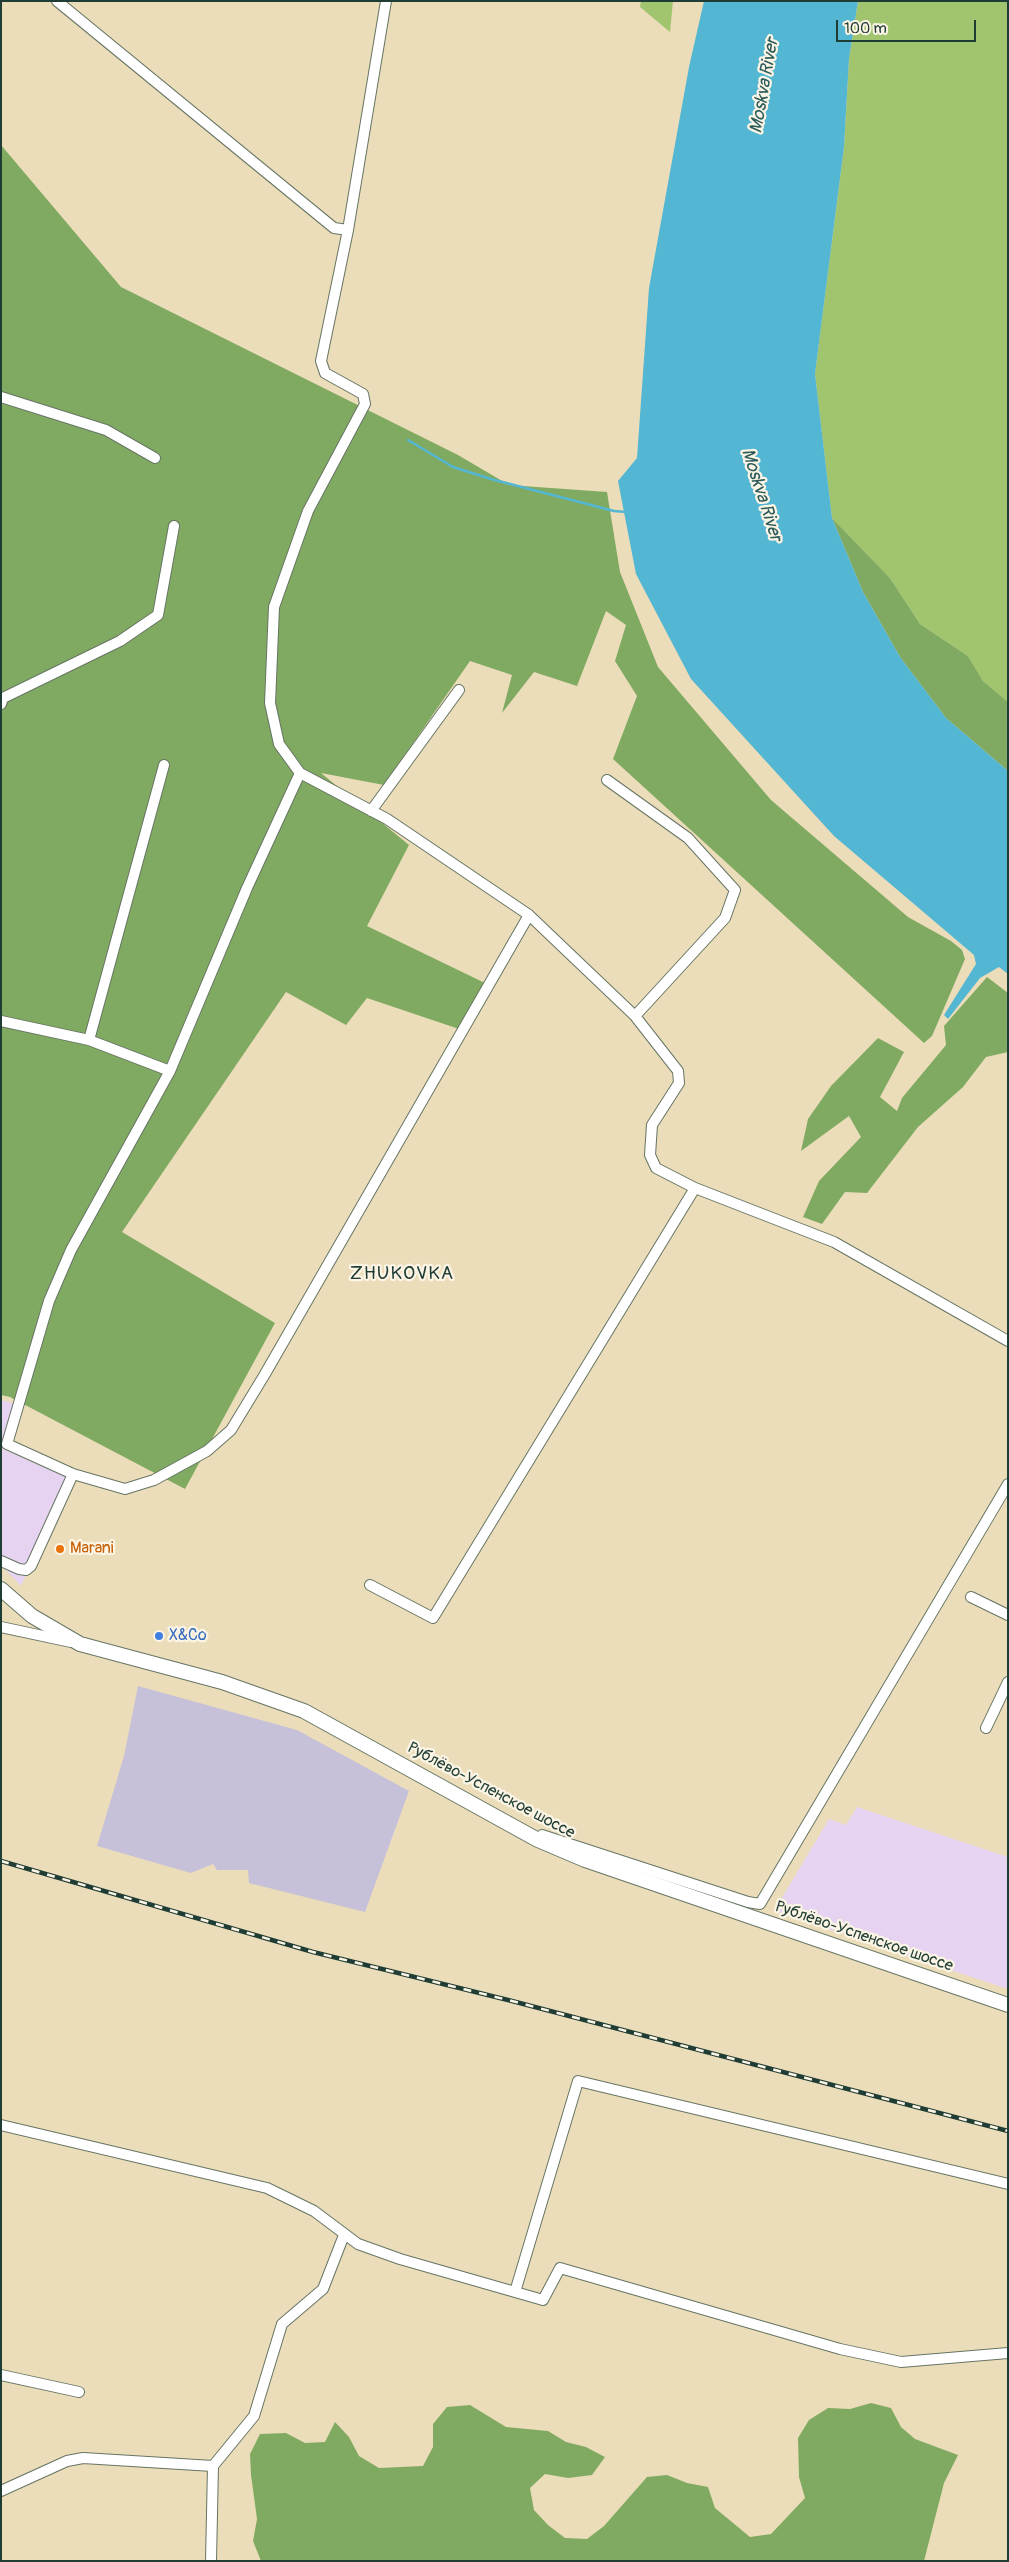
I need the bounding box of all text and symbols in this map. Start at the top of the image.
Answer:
scale bar [839,10,979,42]
text: 100 m [844,19,887,38]
water label: Moskva River [746,37,784,135]
water label: Moskva River [736,446,786,544]
district label: ZHUKOVKA [349,1263,455,1285]
place label: Marani [70,1539,114,1559]
marker: Marani [54,1543,66,1555]
place label: X&Co [169,1626,207,1646]
marker: X&Co [153,1630,165,1642]
street label: Рублёво-Успенское шоссе [404,1739,578,1843]
street label: Рублёво-Успенское шоссе [773,1898,955,1976]

